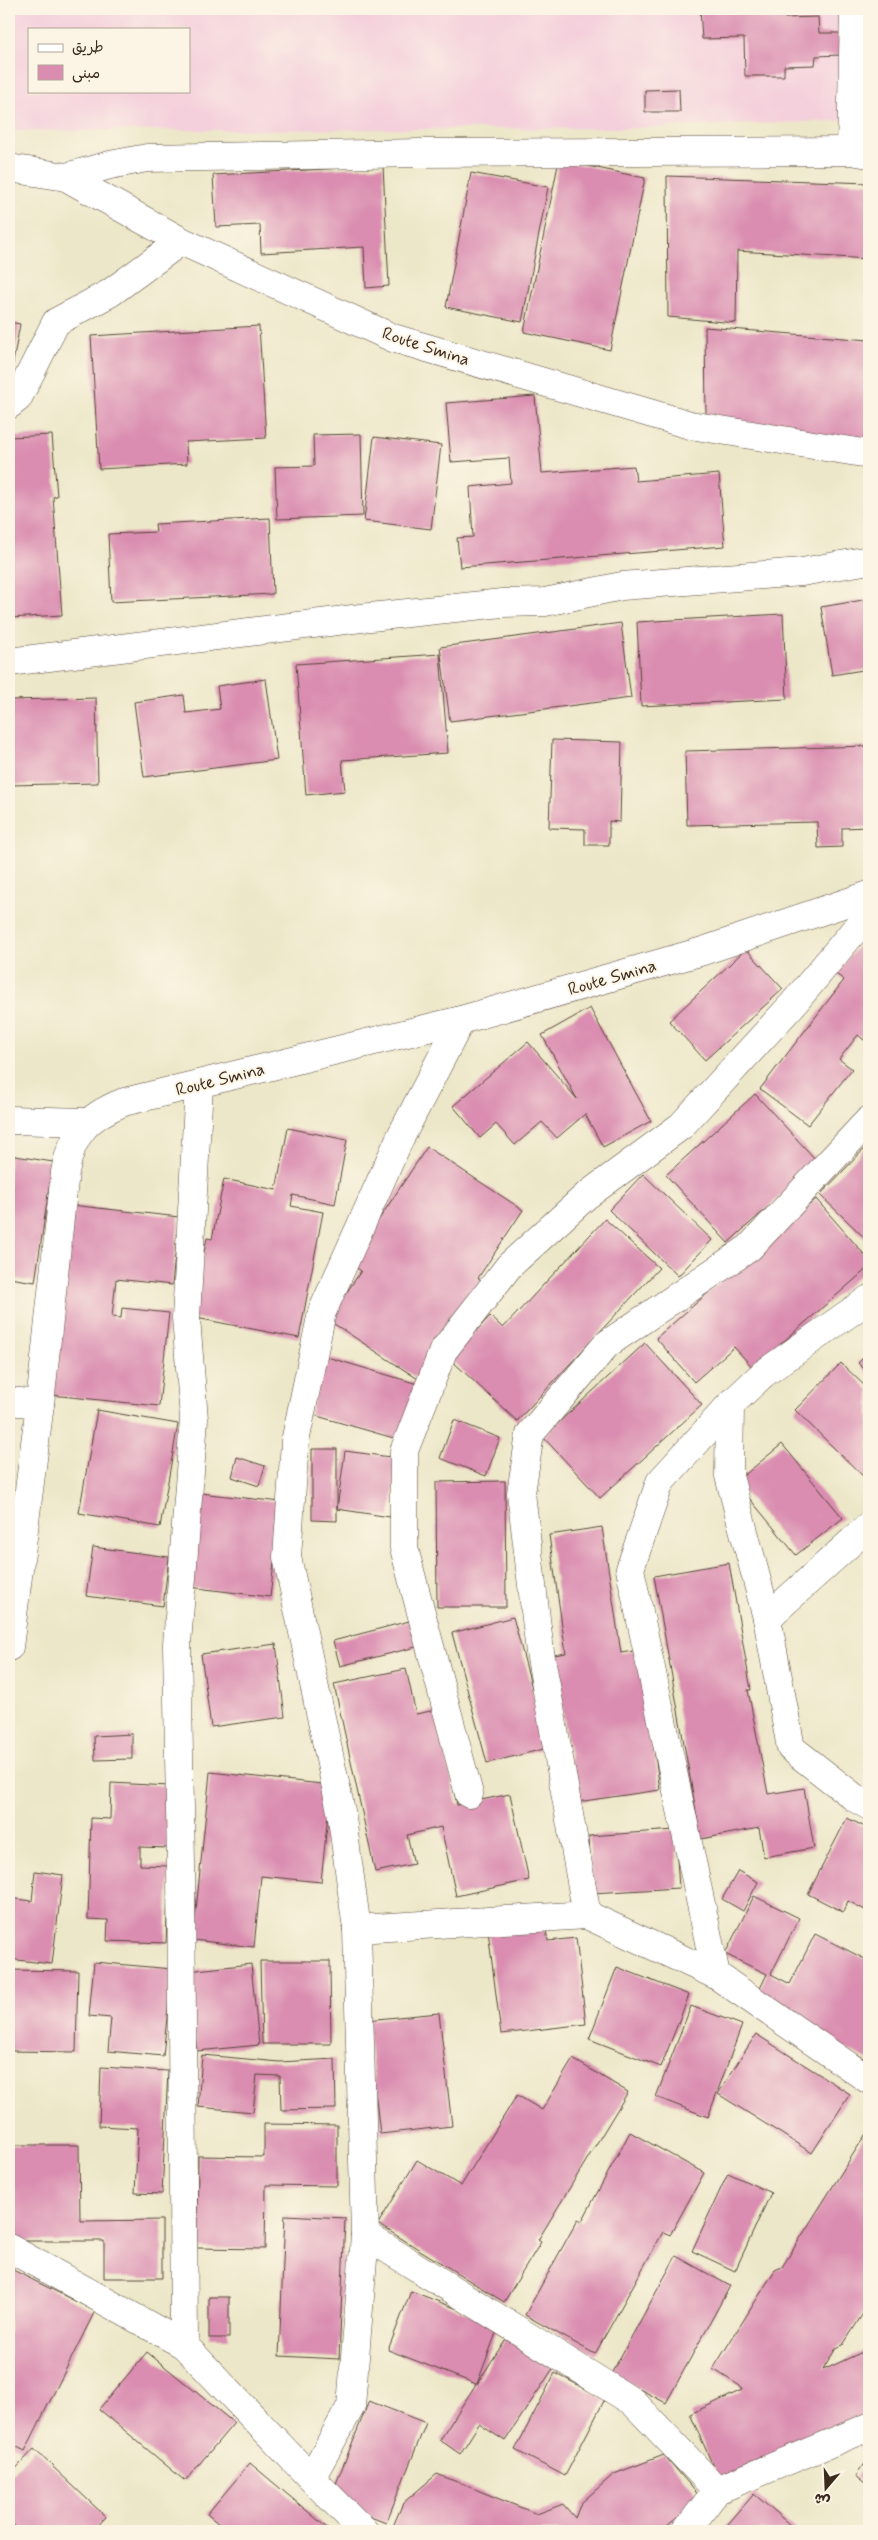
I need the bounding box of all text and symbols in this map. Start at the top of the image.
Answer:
legend [28,28,190,92]
text: طريق [72,38,104,58]
text: مبنى [72,64,100,84]
street label: Route Smina [379,321,473,372]
street label: Route Smina [565,954,659,1002]
street label: Route Smina [173,1057,267,1103]
north arrow [800,2462,850,2512]
text: ش [812,2488,832,2510]

